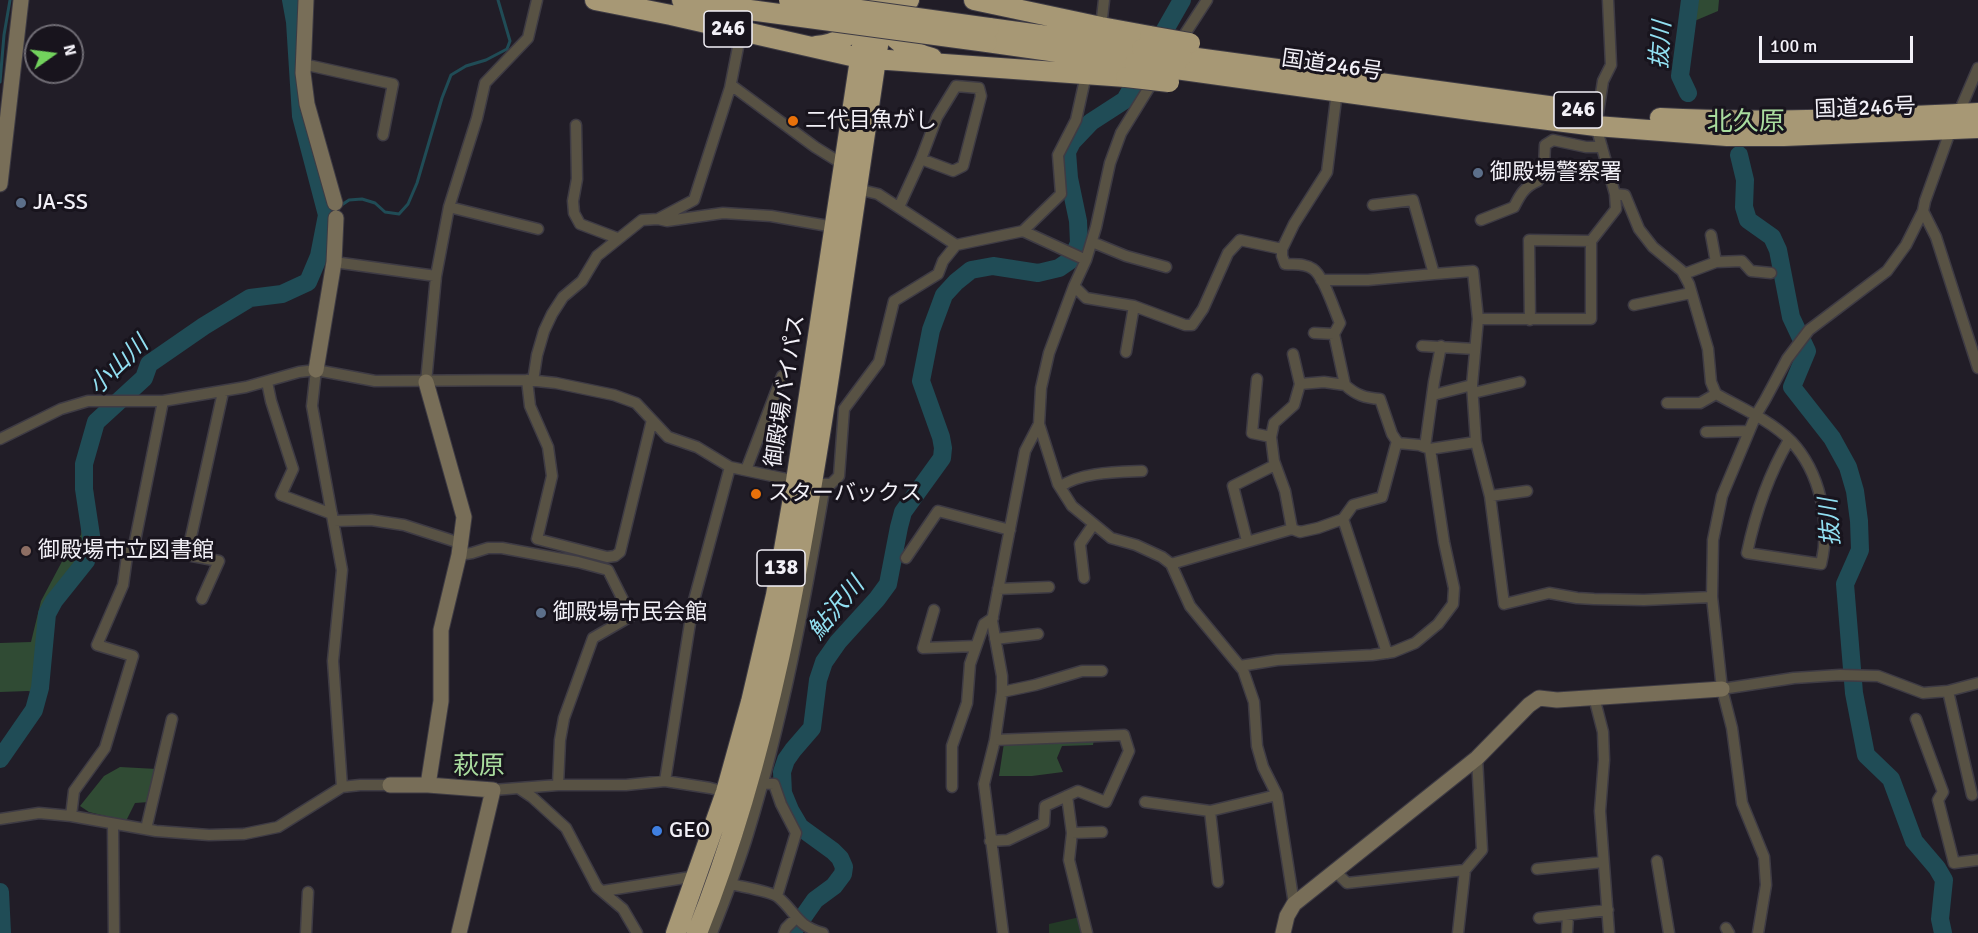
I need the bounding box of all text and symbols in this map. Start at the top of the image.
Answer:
road number: 246 [704,11,752,47]
water label: 抜川 [1646,20,1678,70]
north arrow [24,24,84,84]
scale bar [1762,24,1916,62]
text: 100 m [1770,35,1817,57]
text: N [58,42,81,58]
street label: 国道246号 [1280,46,1384,86]
road number: 246 [1554,92,1602,128]
street label: 国道246号 [1814,94,1916,124]
district label: 北久原 [1707,107,1785,139]
place label: 二代目魚がし [805,108,937,134]
marker: 二代目魚がし [786,114,800,128]
place label: 御殿場警察署 [1490,160,1622,186]
marker: 御殿場警察署 [1471,166,1485,180]
place label: JA-SS [33,190,88,216]
marker: JA-SS [14,196,28,210]
street label: 御殿場バイパス [761,313,811,469]
water label: 小山川 [83,331,155,401]
place label: スターバックス [768,481,922,507]
marker: スターバックス [749,487,763,501]
water label: 抜川 [1815,497,1847,547]
place label: 御殿場市立図書館 [38,538,214,564]
marker: 御殿場市立図書館 [19,544,33,558]
road number: 138 [757,550,805,586]
water label: 鮎沢川 [803,572,871,646]
place label: 御殿場市民会館 [553,600,707,626]
marker: 御殿場市民会館 [534,606,548,620]
district label: 萩原 [453,751,505,783]
place label: GEO [669,818,710,844]
marker: GEO [650,824,664,838]

